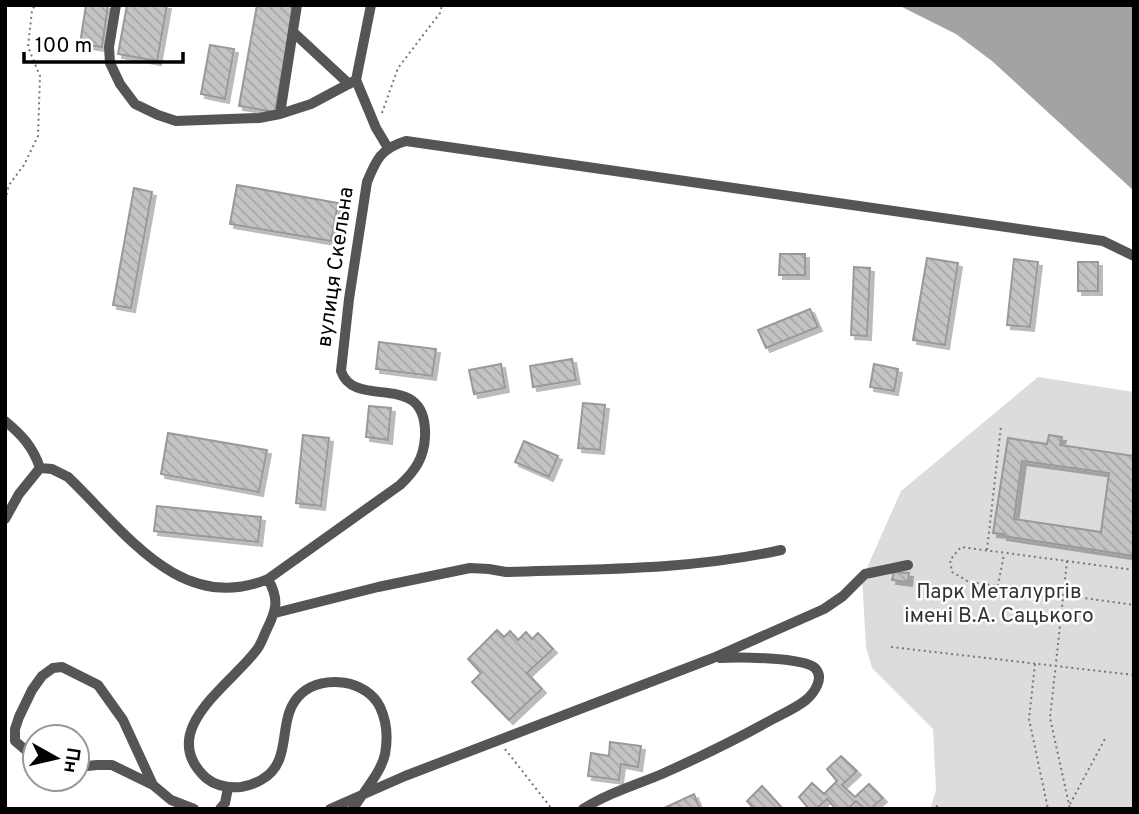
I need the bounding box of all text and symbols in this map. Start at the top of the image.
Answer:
scale bar [24,21,184,65]
text: 100 m [35,33,92,60]
street label: вулиця Скельна [311,185,361,349]
park label: Парк Металургів імені В.А. Сацького [904,579,1094,630]
north arrow [21,723,91,793]
text: Пн [57,746,85,774]

